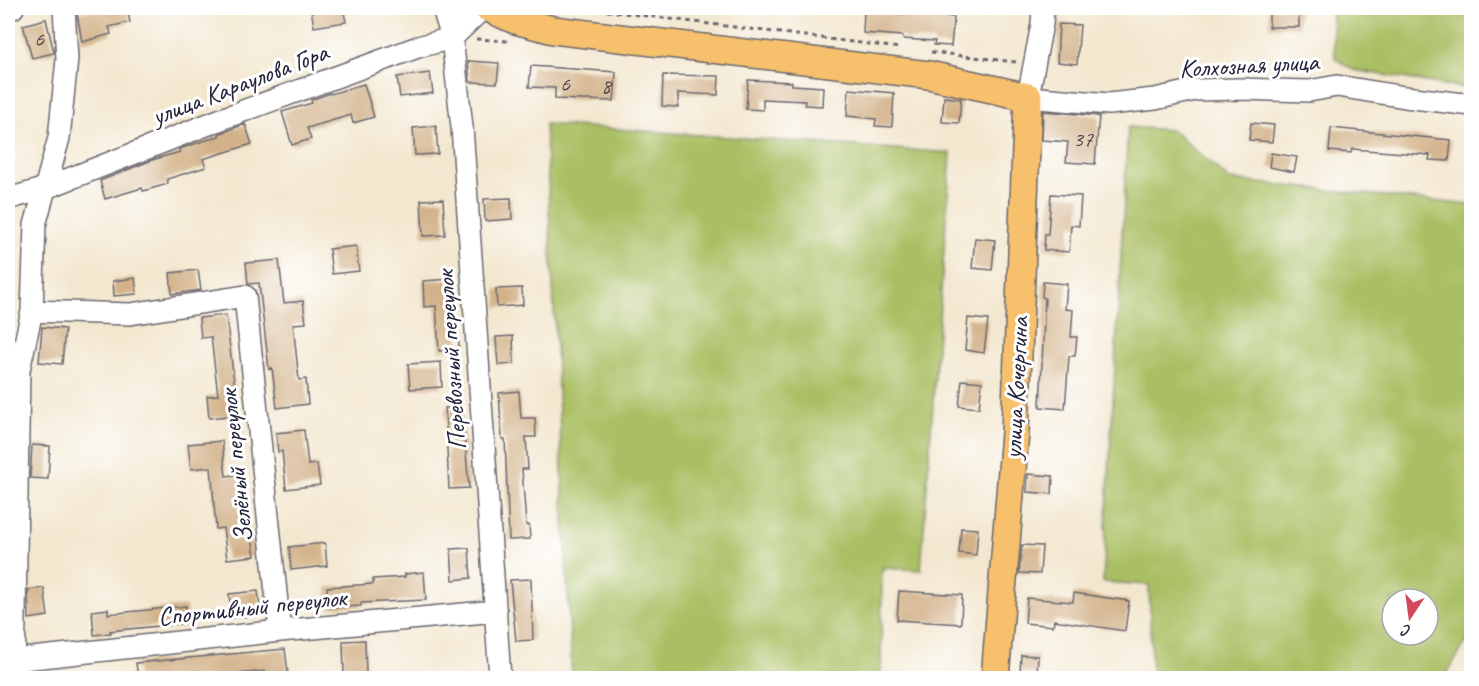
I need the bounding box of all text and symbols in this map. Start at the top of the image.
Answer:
house number: 6 [34,25,45,53]
street label: улица Караулова Гора [145,35,334,133]
street label: Колхозная улица [1178,45,1321,85]
house number: 6 [560,70,571,98]
house number: 8 [601,72,613,100]
house number: 37 [1073,125,1094,153]
street label: Перевозный переулок [428,267,474,451]
street label: улица Кочергина [996,314,1036,462]
street label: Зелёный переулок [211,385,260,544]
street label: Спортивный переулок [156,580,350,633]
north arrow [1380,587,1440,647]
text: С [1399,620,1413,641]

